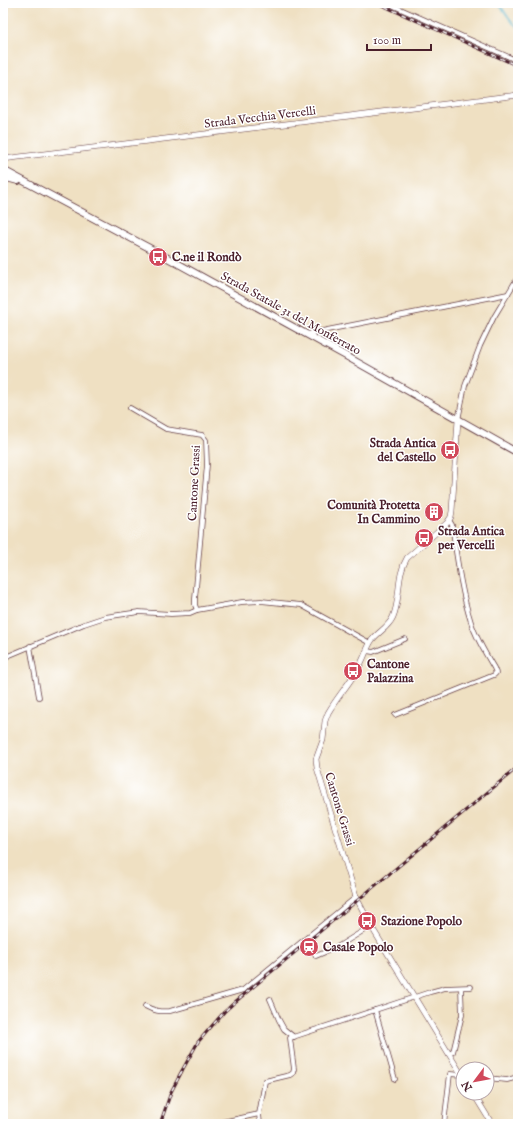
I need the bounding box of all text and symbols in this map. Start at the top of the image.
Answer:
scale bar [367,26,431,52]
text: 100 m [373,33,401,48]
street label: Strada Vecchia Vercelli [204,103,317,132]
bus stop icon: C.ne il Rondò [147,246,169,268]
place label: C.ne il Rondò [172,250,242,265]
street label: Strada Statale 31 del Monferrato [218,269,364,359]
place label: Strada Antica del Castello [370,436,437,465]
bus stop icon: Strada Antica del Castello [439,439,461,461]
street label: Cantone Grassi [185,445,204,521]
place label: Comunità Protetta In Cammino [327,498,421,527]
building icon: Comunità Protetta In Cammino [423,501,445,523]
place label: Strada Antica per Vercelli [437,524,505,554]
bus stop icon: Strada Antica per Vercelli [413,527,435,549]
place label: Cantone Palazzina [367,657,414,686]
bus stop icon: Cantone Palazzina [342,660,364,682]
street label: Cantone Grassi [321,771,358,848]
bus stop icon: Stazione Popolo [356,910,378,932]
place label: Stazione Popolo [381,914,462,930]
station icon: Casale Popolo [298,936,320,958]
place label: Casale Popolo [323,940,394,956]
north arrow [455,1061,495,1101]
text: N [459,1078,476,1094]

